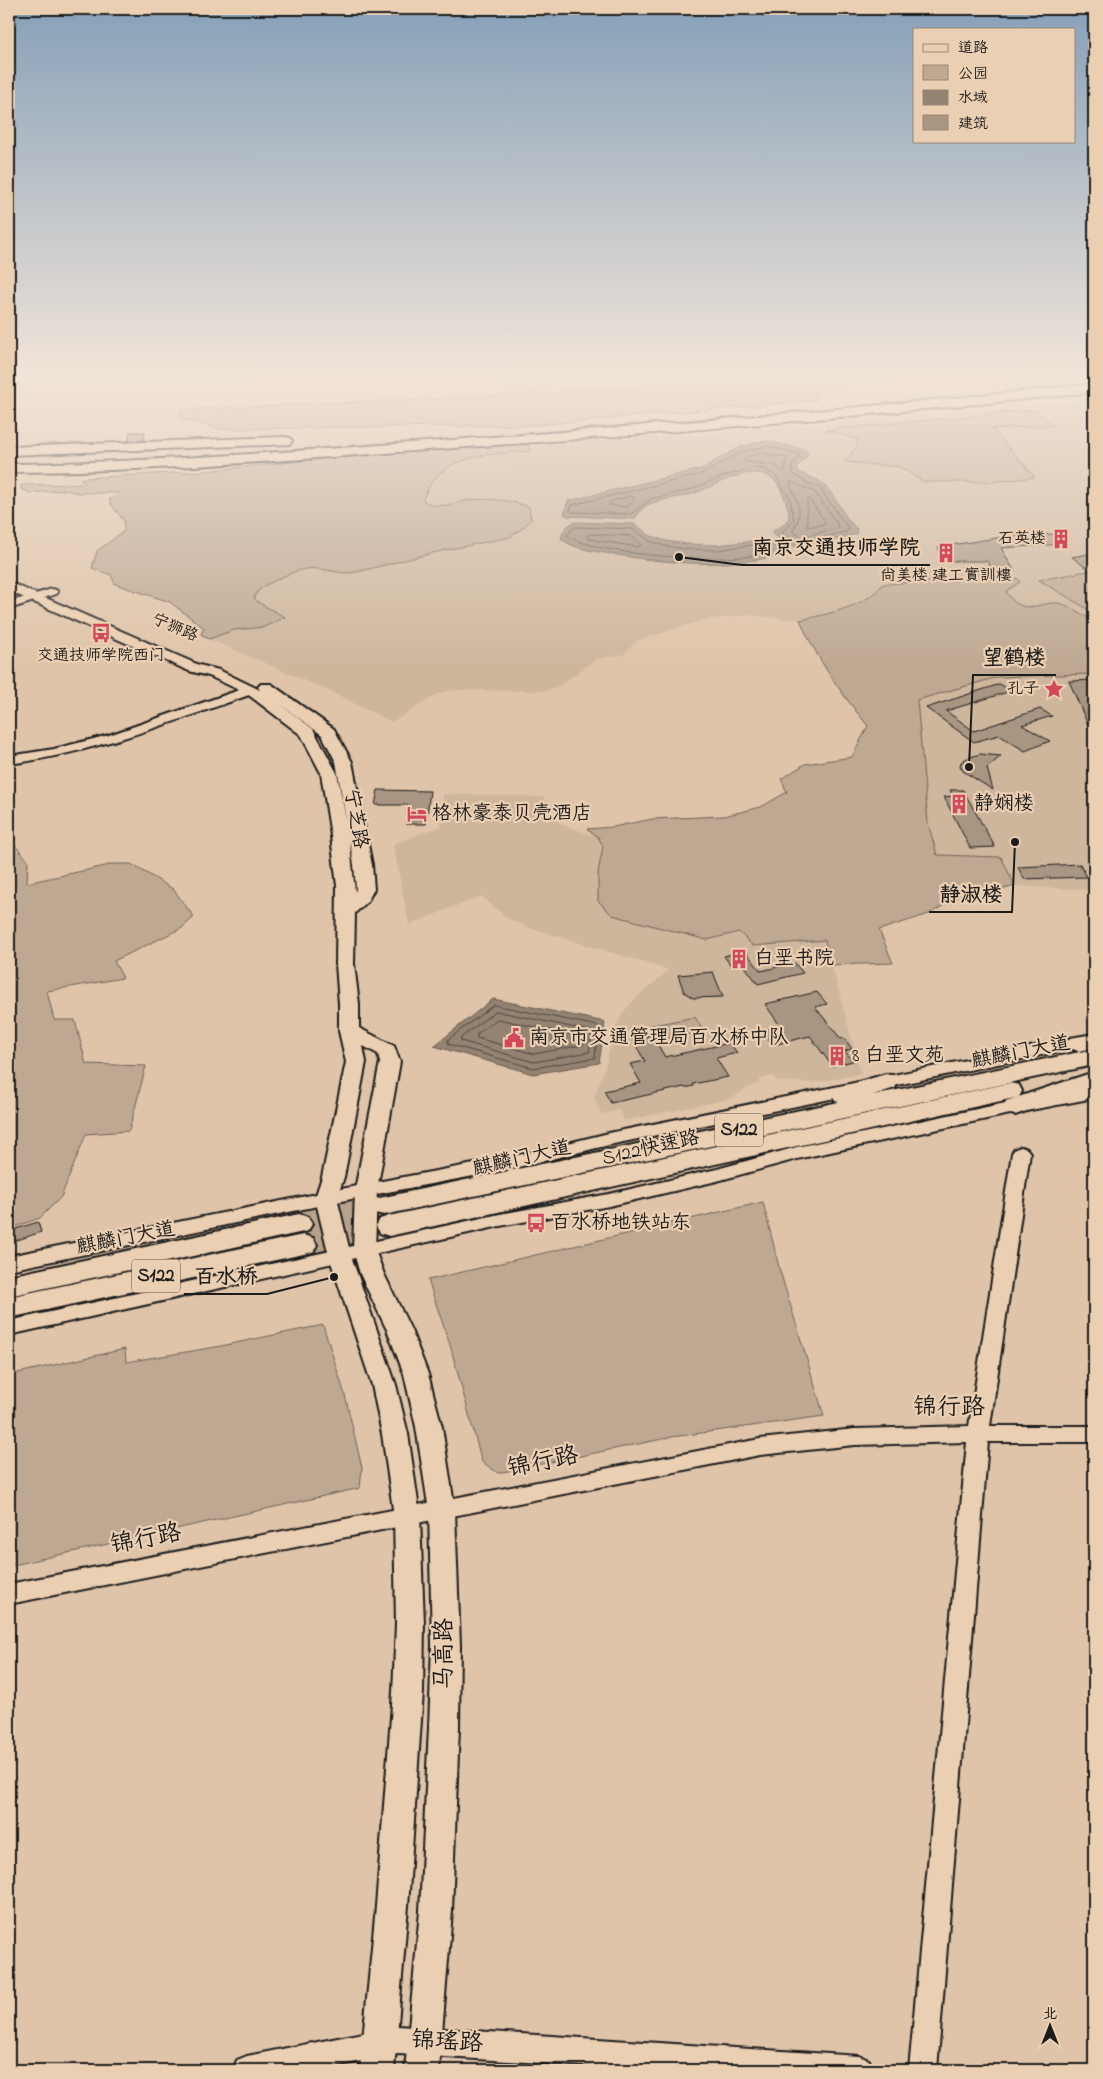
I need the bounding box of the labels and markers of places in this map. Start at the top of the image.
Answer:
place label: 石英楼 [998,527,1046,551]
building icon: 石英楼 [1050,528,1072,550]
callout: 南京交通技师学院 [742,529,930,565]
building icon: 尚美楼 建工實訓樓 [935,542,957,564]
place label: 尚美楼 建工實訓樓 [880,564,1012,588]
bus stop icon: 交通技师学院西门 [90,622,112,644]
callout: 望鹤楼 [973,639,1056,675]
place label: 交通技师学院西门 [37,644,165,668]
place label: 孔子 [1007,677,1039,701]
place icon: 孔子 [1043,678,1065,700]
place label: 静娴楼 [974,790,1034,819]
building icon: 静娴楼 [948,793,970,815]
place label: 格林豪泰贝壳酒店 [432,800,592,829]
hotel icon: 格林豪泰贝壳酒店 [406,803,428,825]
callout: 静淑楼 [929,876,1012,912]
place label: 白垩书院 [754,945,834,974]
building icon: 白垩书院 [728,948,750,970]
place label: 南京市交通管理局百水桥中队 [529,1024,789,1053]
public building icon: 南京市交通管理局百水桥中队 [503,1027,525,1049]
place label: 8 白垩文苑 [852,1042,945,1071]
building icon: 8 白垩文苑 [826,1045,848,1067]
place label: 百水桥地铁站东 [551,1209,691,1238]
bus stop icon: 百水桥地铁站东 [525,1212,547,1234]
callout: 百水桥 [184,1258,267,1294]

